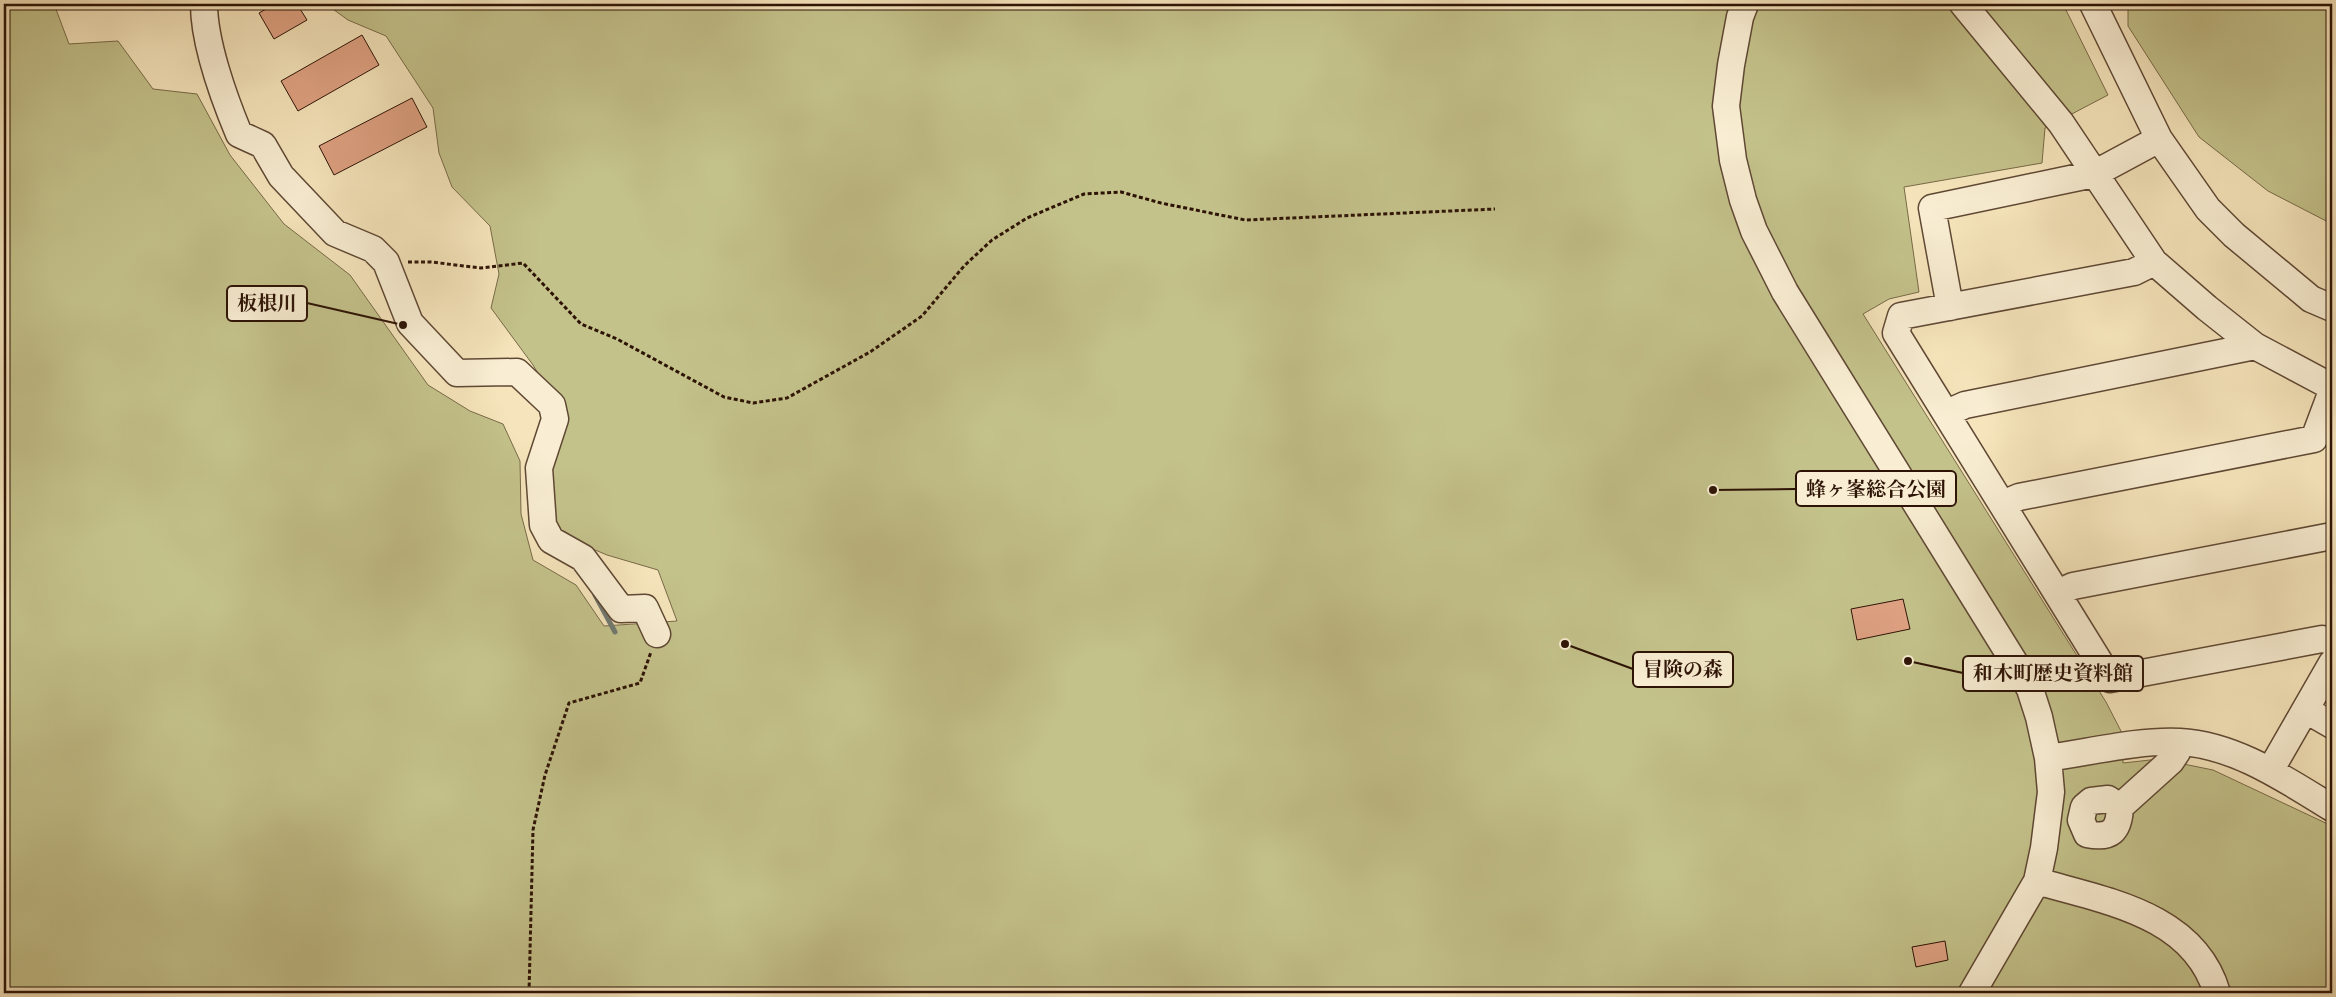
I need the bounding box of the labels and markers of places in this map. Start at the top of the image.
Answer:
callout: 板根川 [227,286,307,321]
callout: 蜂ヶ峯総合公園 [1796,471,1956,506]
callout: 冒険の森 [1633,652,1733,687]
callout: 和木町歴史資料館 [1963,656,2143,691]

